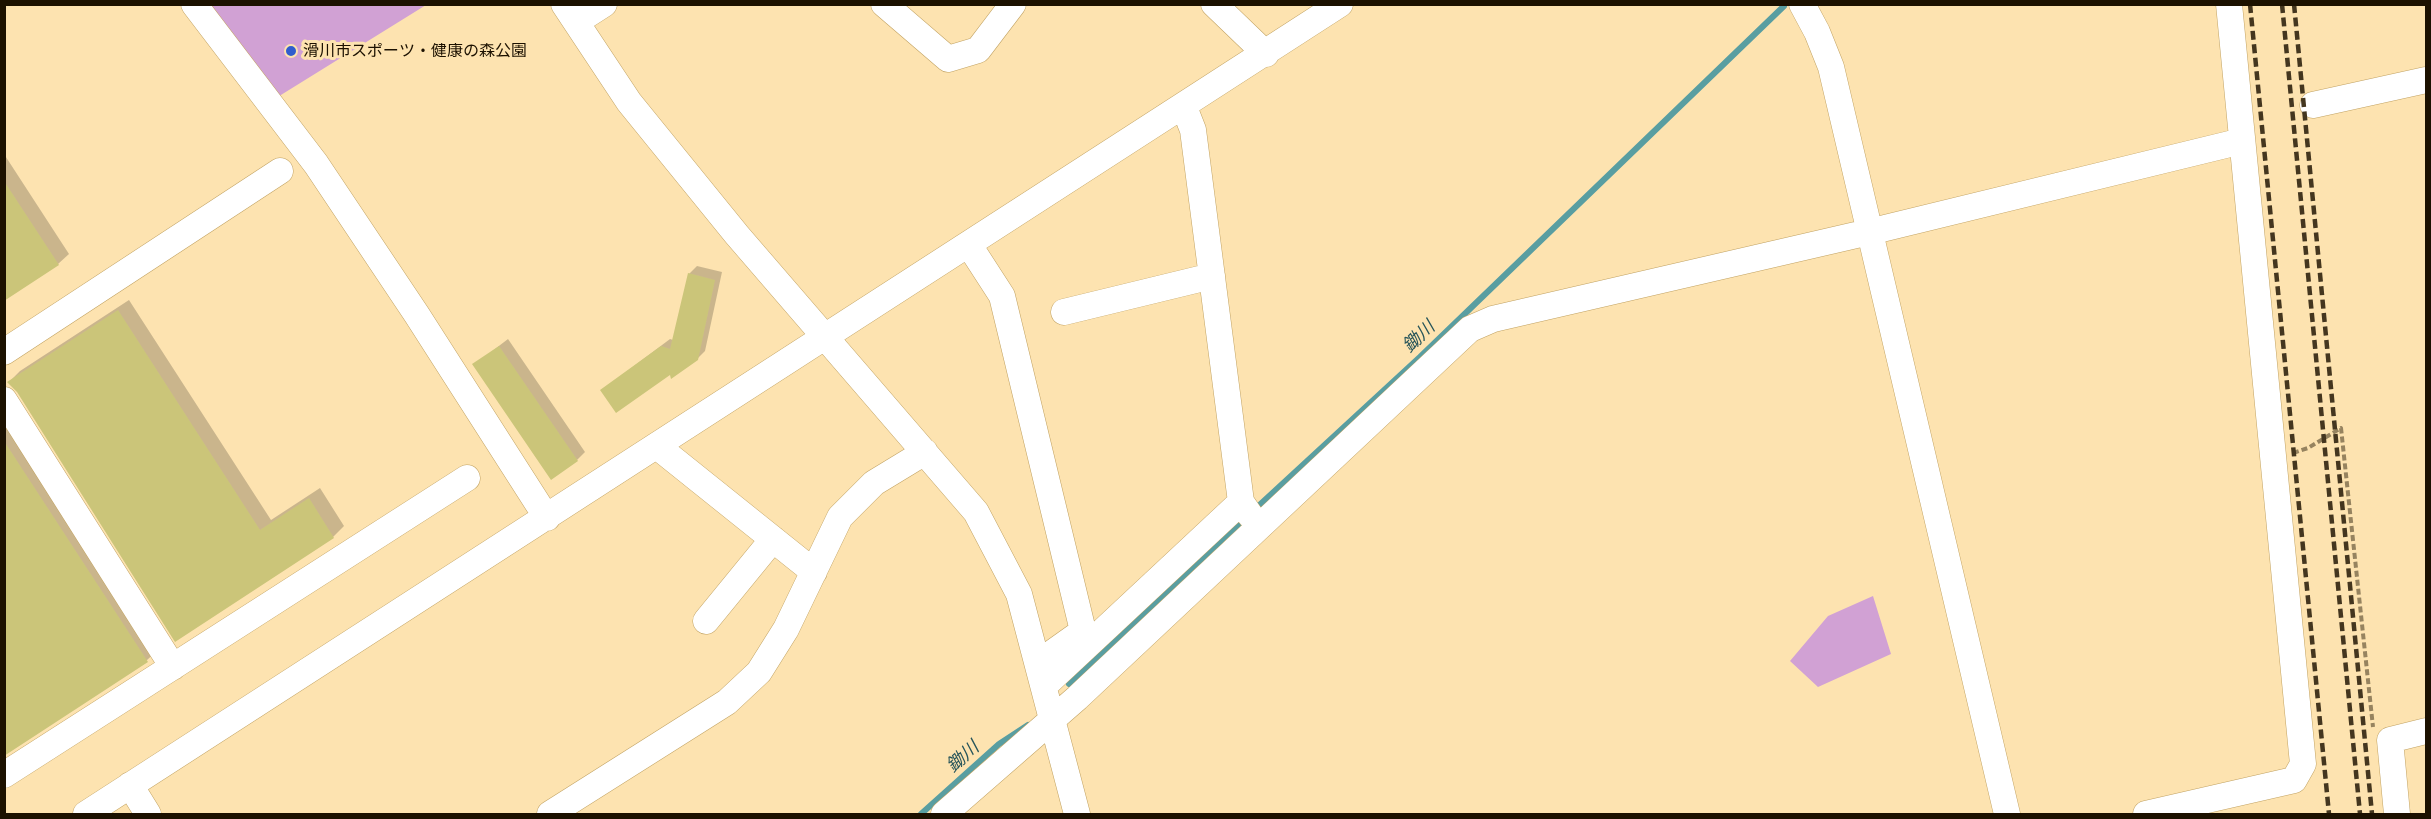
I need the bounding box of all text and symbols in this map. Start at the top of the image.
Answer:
place label: 滑川市スポーツ・健康の森公園 [303,41,527,61]
marker: 滑川市スポーツ・健康の森公園 [284,44,298,58]
water label: 鋤川 [1399,317,1439,357]
water label: 鋤川 [942,737,984,777]

